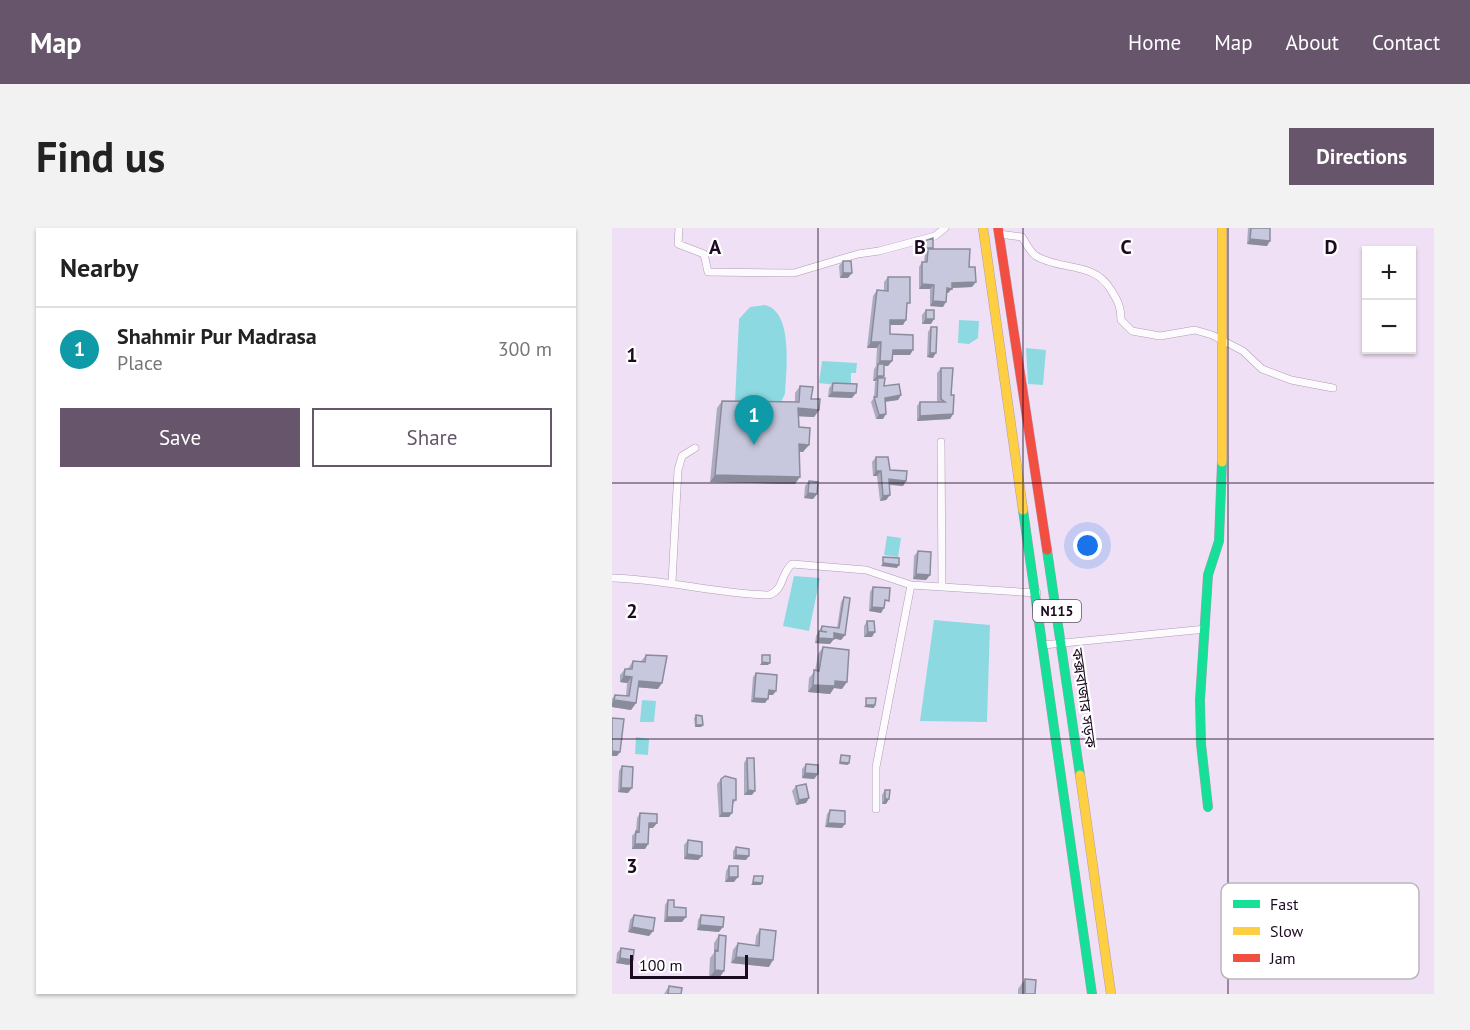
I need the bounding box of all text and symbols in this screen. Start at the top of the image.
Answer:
text: Map [30,24,81,61]
text: Home [1128,29,1181,56]
text: Map [1214,29,1253,56]
text: About [1286,29,1339,56]
text: Contact [1372,29,1440,56]
button: Directions [1289,128,1434,185]
text: Find us [36,129,165,184]
text: A [709,234,722,260]
text: B [914,234,926,260]
text: C [1120,234,1132,260]
text: D [1325,234,1338,260]
map controls [1362,246,1416,354]
button: + [1362,246,1416,300]
text: Nearby [60,251,138,284]
button: − [1362,300,1416,354]
text: Shahmir Pur Madrasa [117,322,317,350]
text: 1 [74,336,85,362]
text: 300 m [498,336,552,362]
text: 1 [626,342,638,368]
text: Place [117,350,163,376]
pin: 1 [734,396,774,445]
button: Save [60,408,300,467]
button: Share [312,408,552,467]
your location [1073,531,1102,560]
text: 2 [626,598,638,624]
road number: N115 [1033,600,1081,622]
street label: কক্সবাজার সড়ক [1068,646,1101,750]
text: 3 [626,853,638,879]
legend [1221,883,1419,979]
text: Fast [1270,894,1299,914]
text: Slow [1270,921,1304,941]
text: Jam [1269,948,1296,968]
scale bar [630,952,748,980]
text: 100 m [639,955,682,975]

